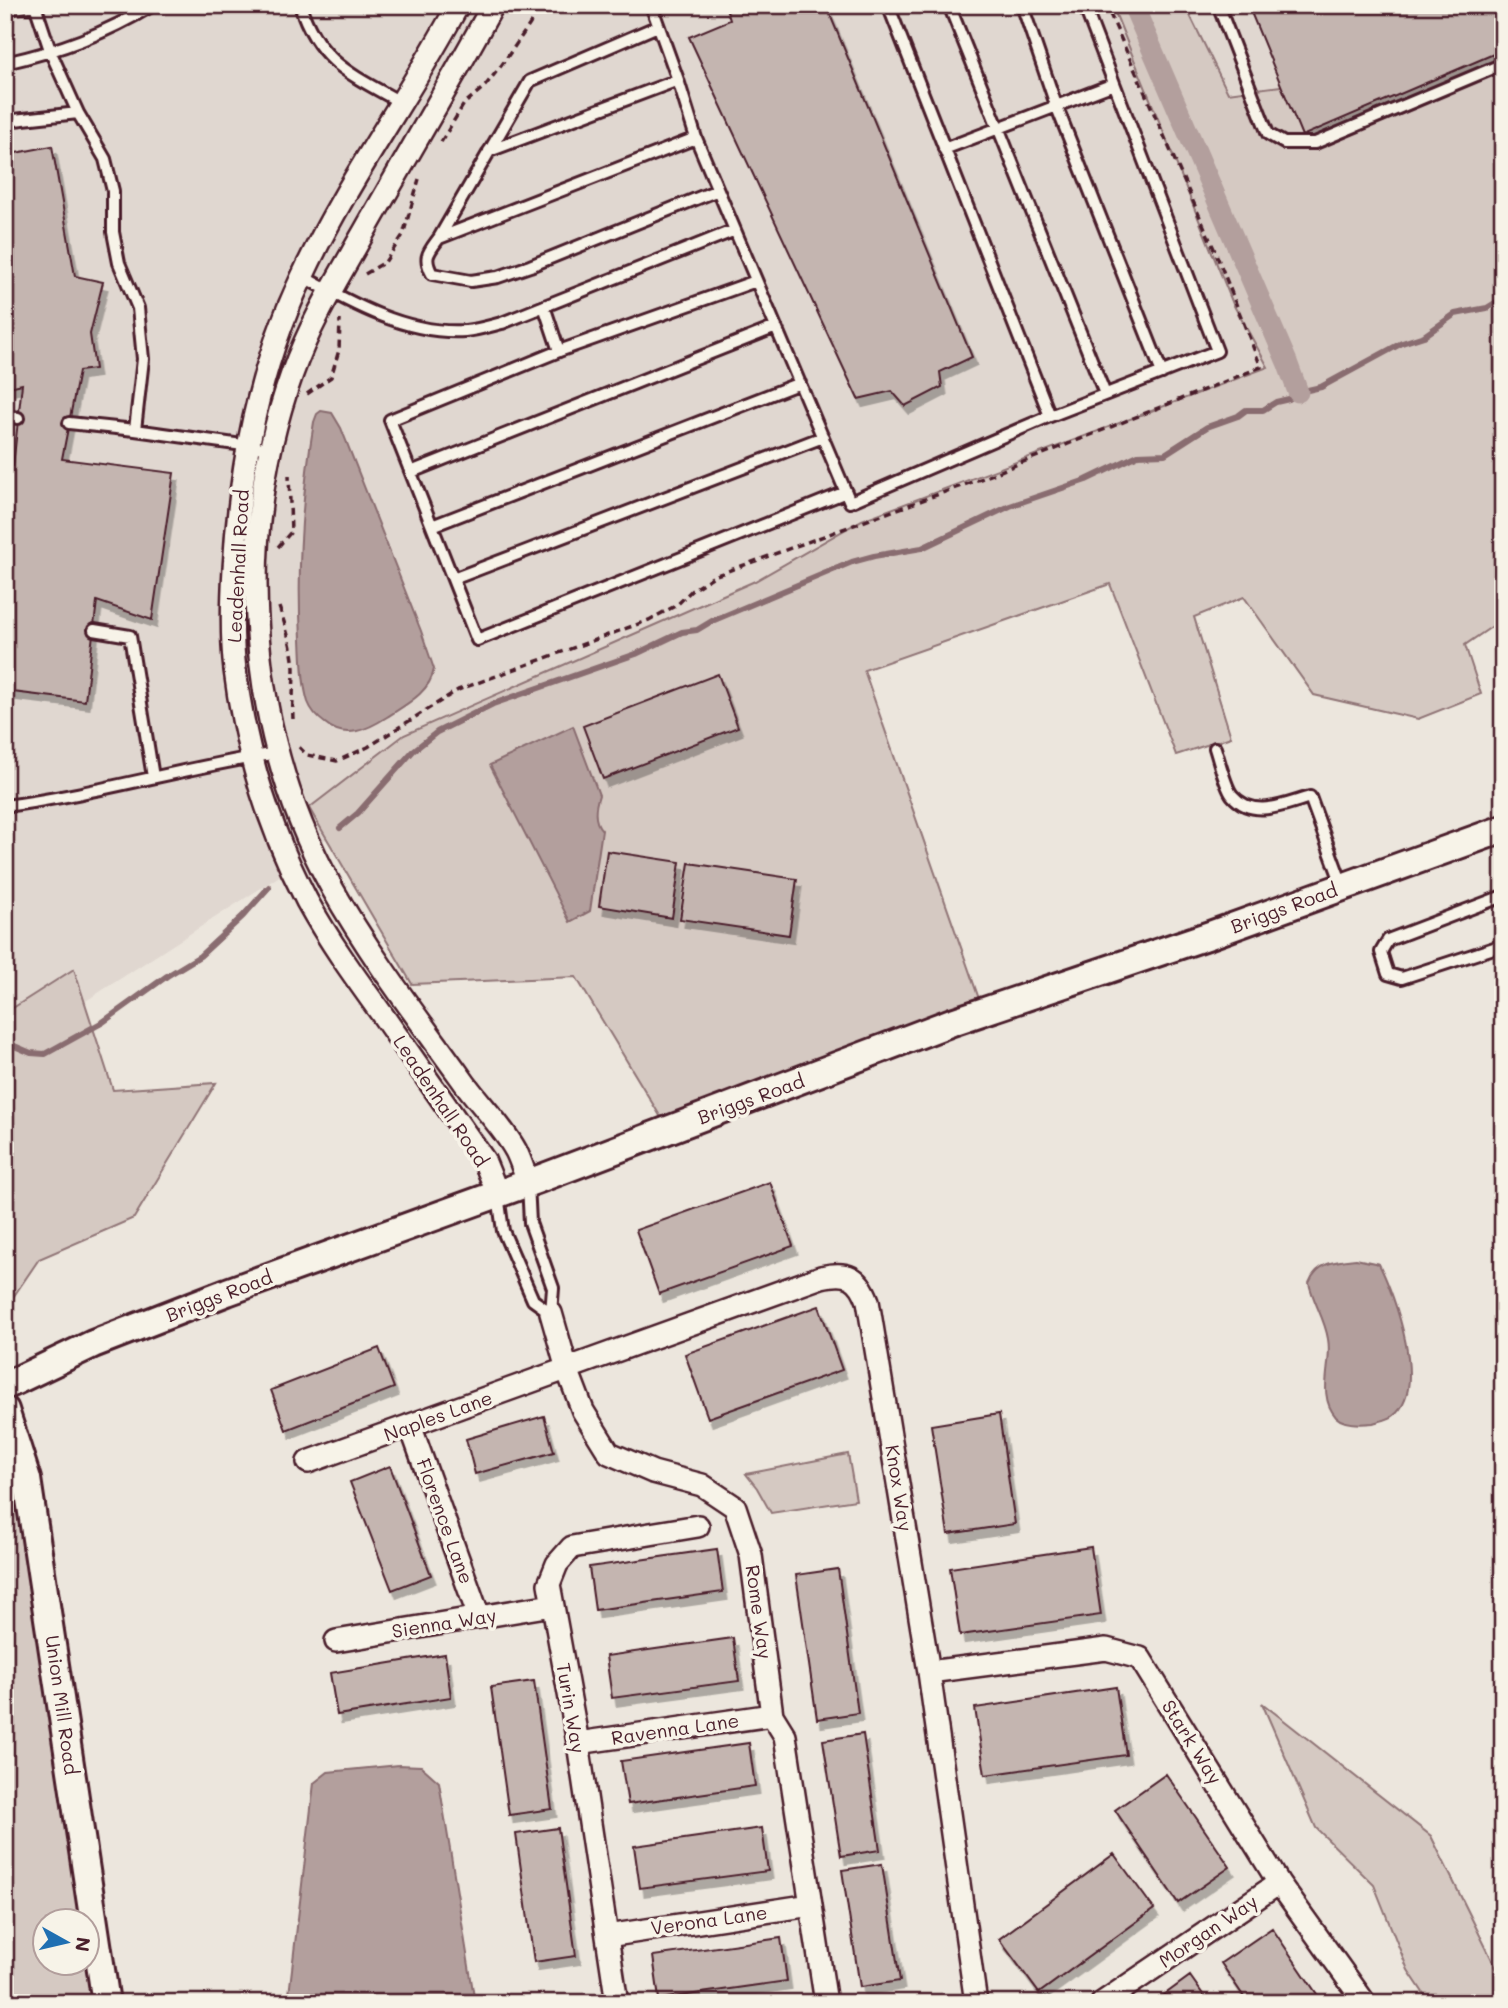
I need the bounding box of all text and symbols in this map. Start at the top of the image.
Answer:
street label: Leadenhall Road [221,489,254,643]
street label: Briggs Road [1227,877,1341,938]
street label: Leadenhall Road [388,1030,495,1171]
street label: Briggs Road [694,1068,808,1129]
street label: Briggs Road [162,1264,276,1327]
street label: Naples Lane [380,1384,495,1447]
street label: Knox Way [880,1443,919,1533]
street label: Florence Lane [411,1455,480,1587]
street label: Rome Way [741,1563,778,1661]
street label: Sienna Way [390,1602,498,1643]
street label: Union Mill Road [40,1633,85,1776]
street label: Turin Way [551,1661,592,1755]
street label: Stark Way [1157,1695,1228,1789]
street label: Ravenna Lane [609,1707,741,1750]
street label: Morgan Way [1154,1888,1262,1973]
street label: Verona Lane [649,1899,769,1940]
north arrow [32,1906,102,1976]
text: N [70,1936,97,1953]

